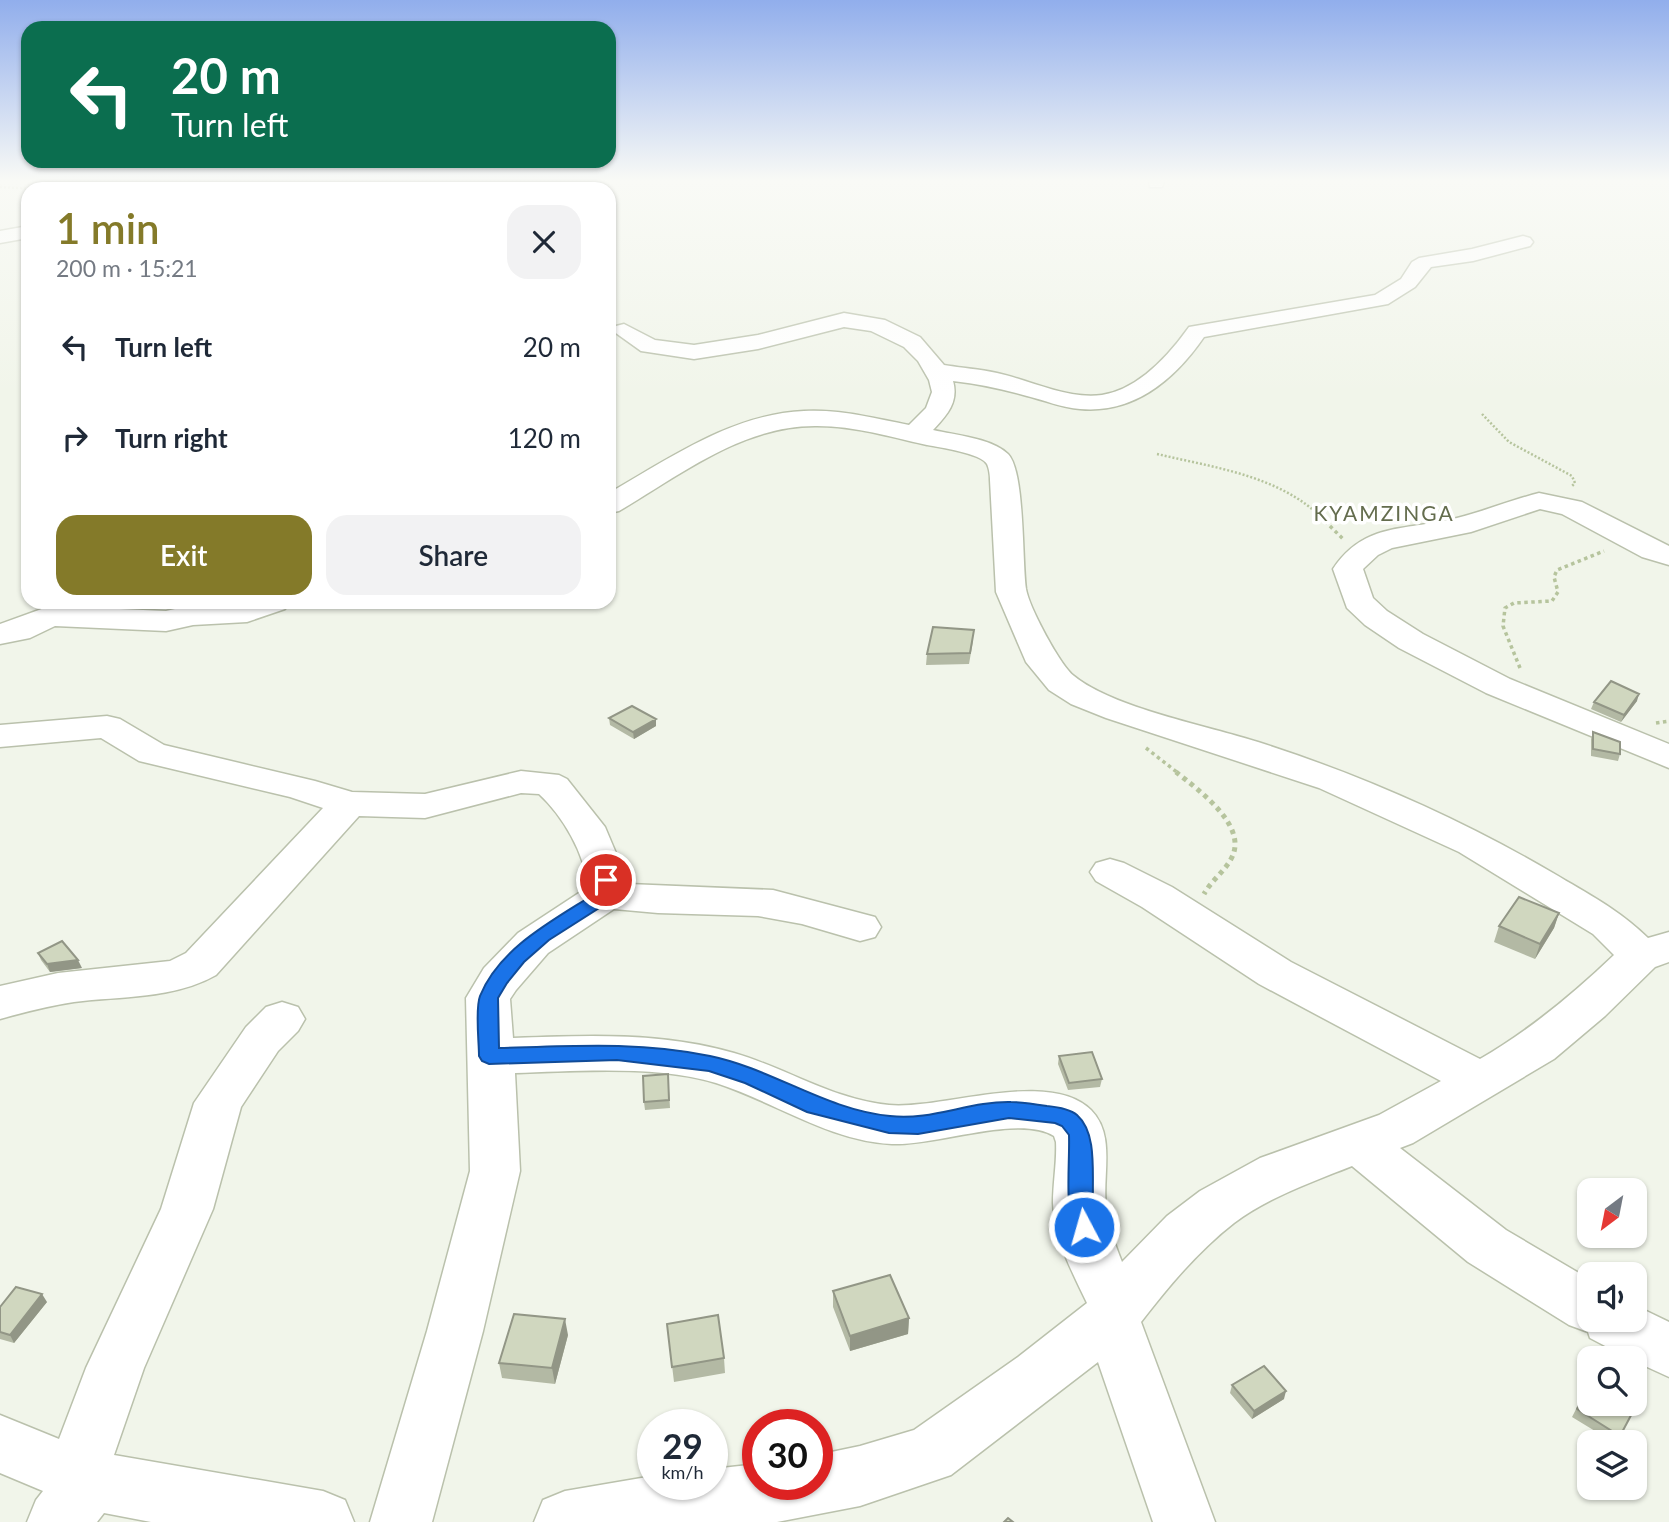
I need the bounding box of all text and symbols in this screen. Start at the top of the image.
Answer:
text: 20 m [171,46,281,104]
icon: left [56,49,147,140]
text: Turn left [171,105,288,144]
text: 1 min [56,203,160,253]
button: close [507,205,581,279]
text: 200 m · 15:21 [56,254,198,282]
icon: left [56,328,94,366]
text: Turn left [115,331,212,363]
text: 20 m [523,331,581,363]
icon: right [56,419,94,457]
text: Turn right [115,422,228,454]
text: 120 m [508,422,581,454]
district label: KYAMZINGA [1313,500,1455,525]
button: Exit [56,515,312,595]
button: Share [326,515,581,595]
pin [576,850,636,910]
icon: arrive [587,861,625,899]
north arrow [1577,1178,1647,1248]
map controls [1577,1178,1647,1500]
position arrow [1047,1190,1121,1264]
button: sound [1577,1262,1647,1332]
button: search [1577,1346,1647,1416]
speed limit sign: 30 [742,1409,833,1500]
text: 29 [662,1424,703,1466]
button: layers [1577,1430,1647,1500]
text: km/h [661,1461,704,1483]

